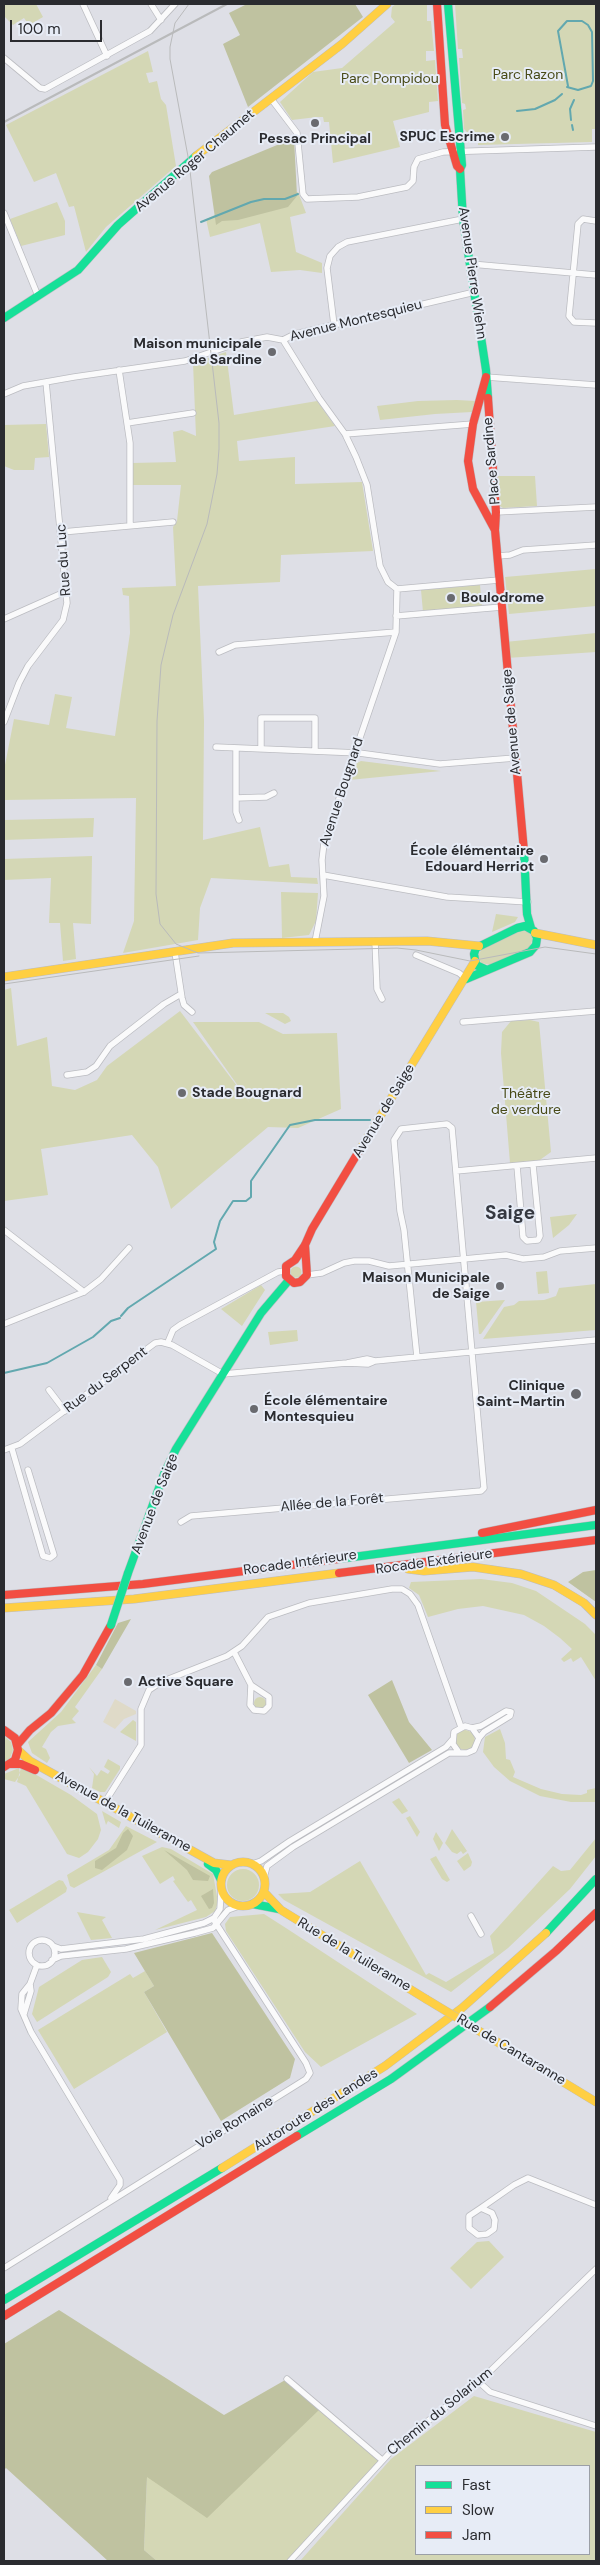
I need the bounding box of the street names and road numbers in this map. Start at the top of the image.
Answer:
street label: Avenue Roger Chaumet [132,106,258,216]
street label: Avenue Pierre Wiehn [454,206,490,340]
street label: Avenue Montesquieu [288,296,424,346]
street label: Place Sardine [480,417,504,505]
street label: Rue du Luc [53,524,75,596]
street label: Avenue de Saige [499,668,525,776]
street label: Avenue Bougnard [317,736,367,848]
street label: Avenue de Saige [349,1061,419,1161]
street label: Rue du Serpent [61,1343,151,1417]
street label: Avenue de Saige [128,1451,182,1557]
street label: Allée de la Forêt [280,1490,384,1516]
street label: Rocade Extérieure [375,1545,493,1579]
street label: Rocade Intérieure [242,1547,358,1579]
street label: Avenue de la Tuileranne [52,1768,194,1856]
street label: Rue de la Tuileranne [294,1914,414,1996]
street label: Rue de Cantaranne [453,2011,569,2089]
street label: Autoroute des Landes [251,2065,381,2155]
street label: Voie Romaine [193,2093,277,2153]
street label: Chemin du Solarium [384,2364,496,2460]

